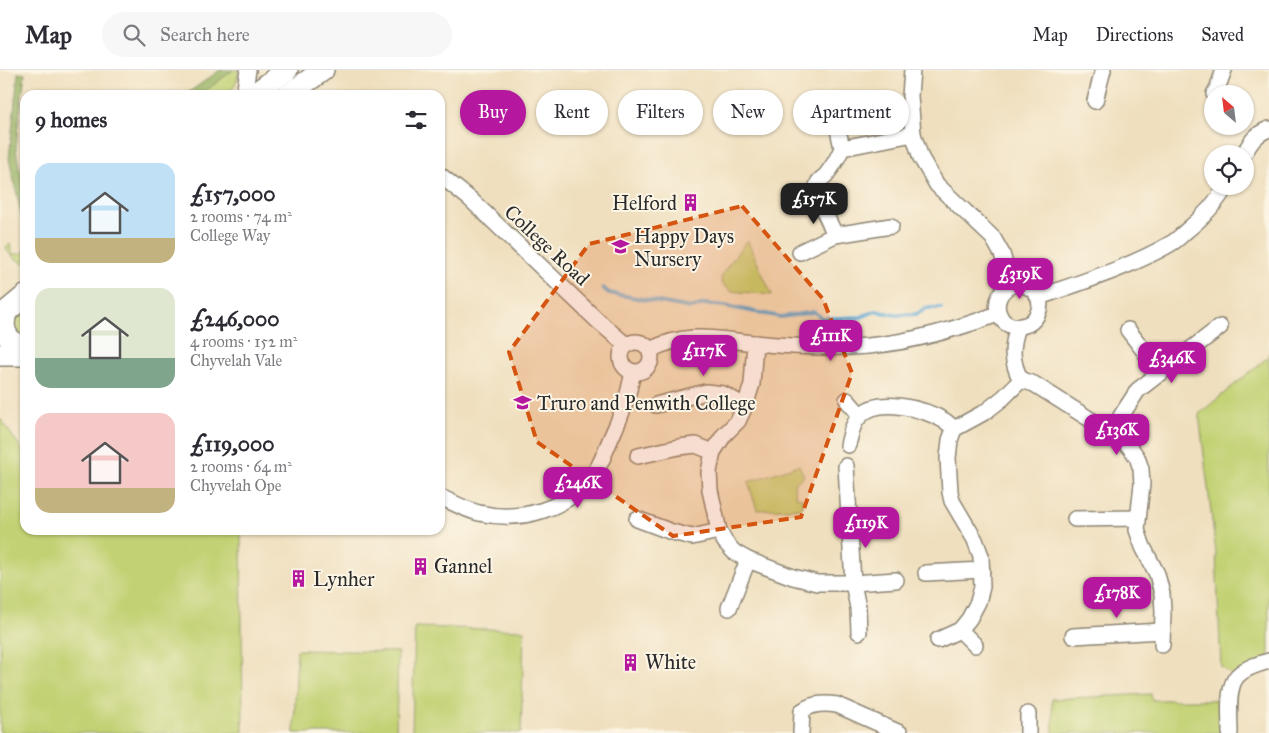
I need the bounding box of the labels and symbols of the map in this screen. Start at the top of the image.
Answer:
north arrow [1204,85,1254,135]
pin: £157K [779,182,849,225]
place label: Helford [612,191,677,215]
building icon: Helford [681,193,701,213]
street label: College Road [499,200,594,291]
place label: Happy Days Nursery [634,224,734,271]
school or university icon: Happy Days Nursery [610,237,630,257]
pin: £319K [985,258,1055,300]
pin: £111K [796,320,866,362]
pin: £117K [669,334,739,377]
pin: £346K [1137,342,1207,384]
place label: Truro and Penwith College [537,391,755,416]
school or university icon: Truro and Penwith College [513,393,533,413]
pin: £136K [1082,414,1152,456]
pin: £246K [543,466,613,509]
pin: £119K [831,506,901,549]
place label: Gannel [434,554,493,578]
building icon: Gannel [410,556,430,576]
place label: Lynher [313,567,375,591]
building icon: Lynher [289,569,309,589]
pin: £178K [1082,576,1152,619]
place label: White [645,650,696,674]
building icon: White [621,652,641,672]

